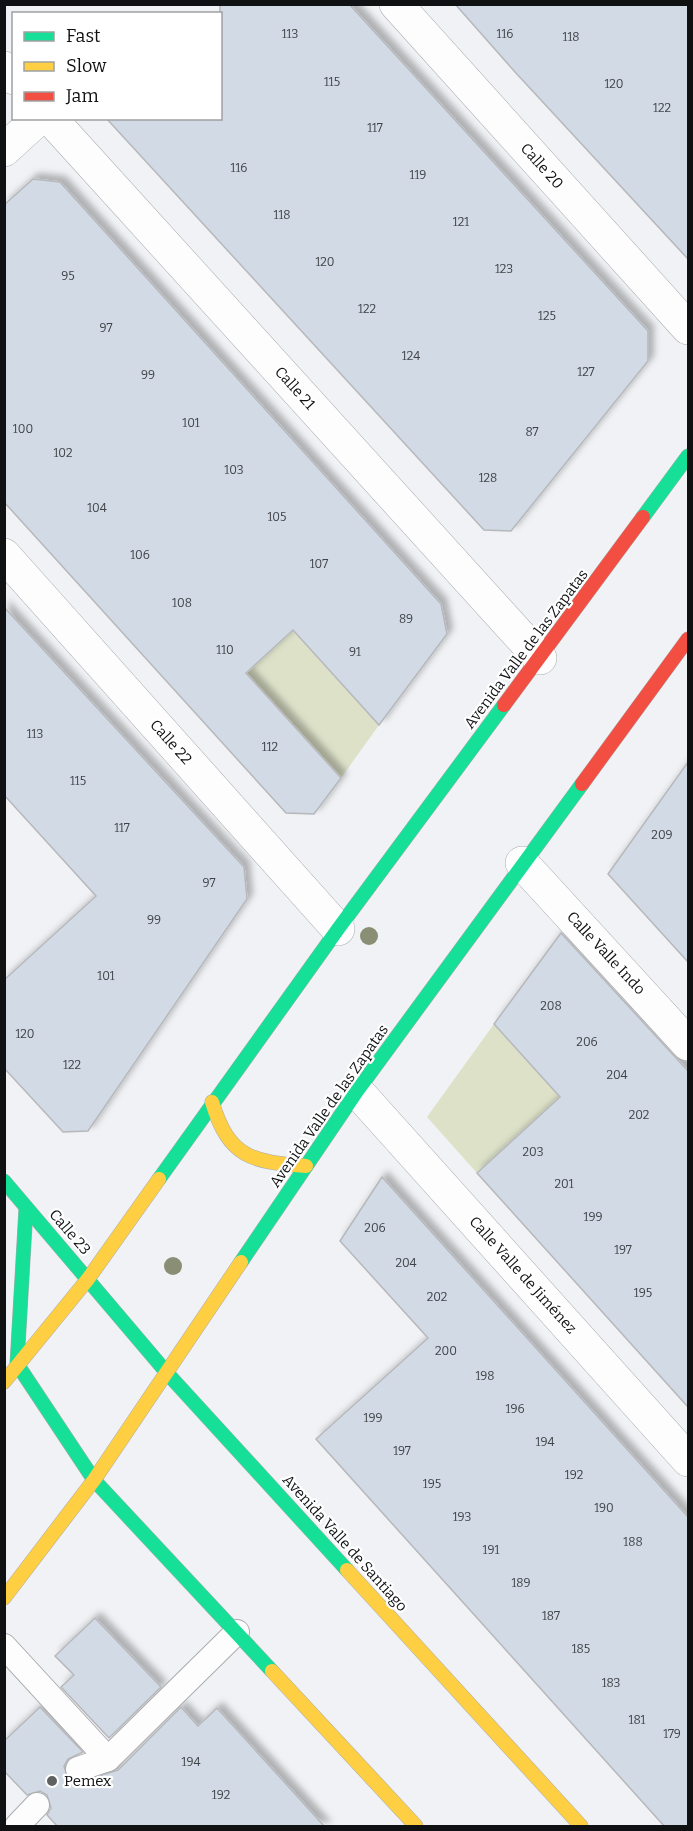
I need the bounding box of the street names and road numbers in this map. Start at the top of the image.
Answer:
street label: Calle 20 [517,139,567,193]
street label: Calle 21 [271,363,319,413]
street label: Avenida Valle de las Zapatas [460,566,592,732]
street label: Calle 22 [146,716,196,768]
street label: Calle Valle Indo [563,908,649,998]
street label: Avenida Valle de las Zapatas [266,1021,392,1191]
street label: Calle 23 [45,1206,95,1258]
street label: Calle Valle de Jiménez [466,1213,580,1337]
street label: Avenida Valle de Santiago [279,1471,411,1615]

